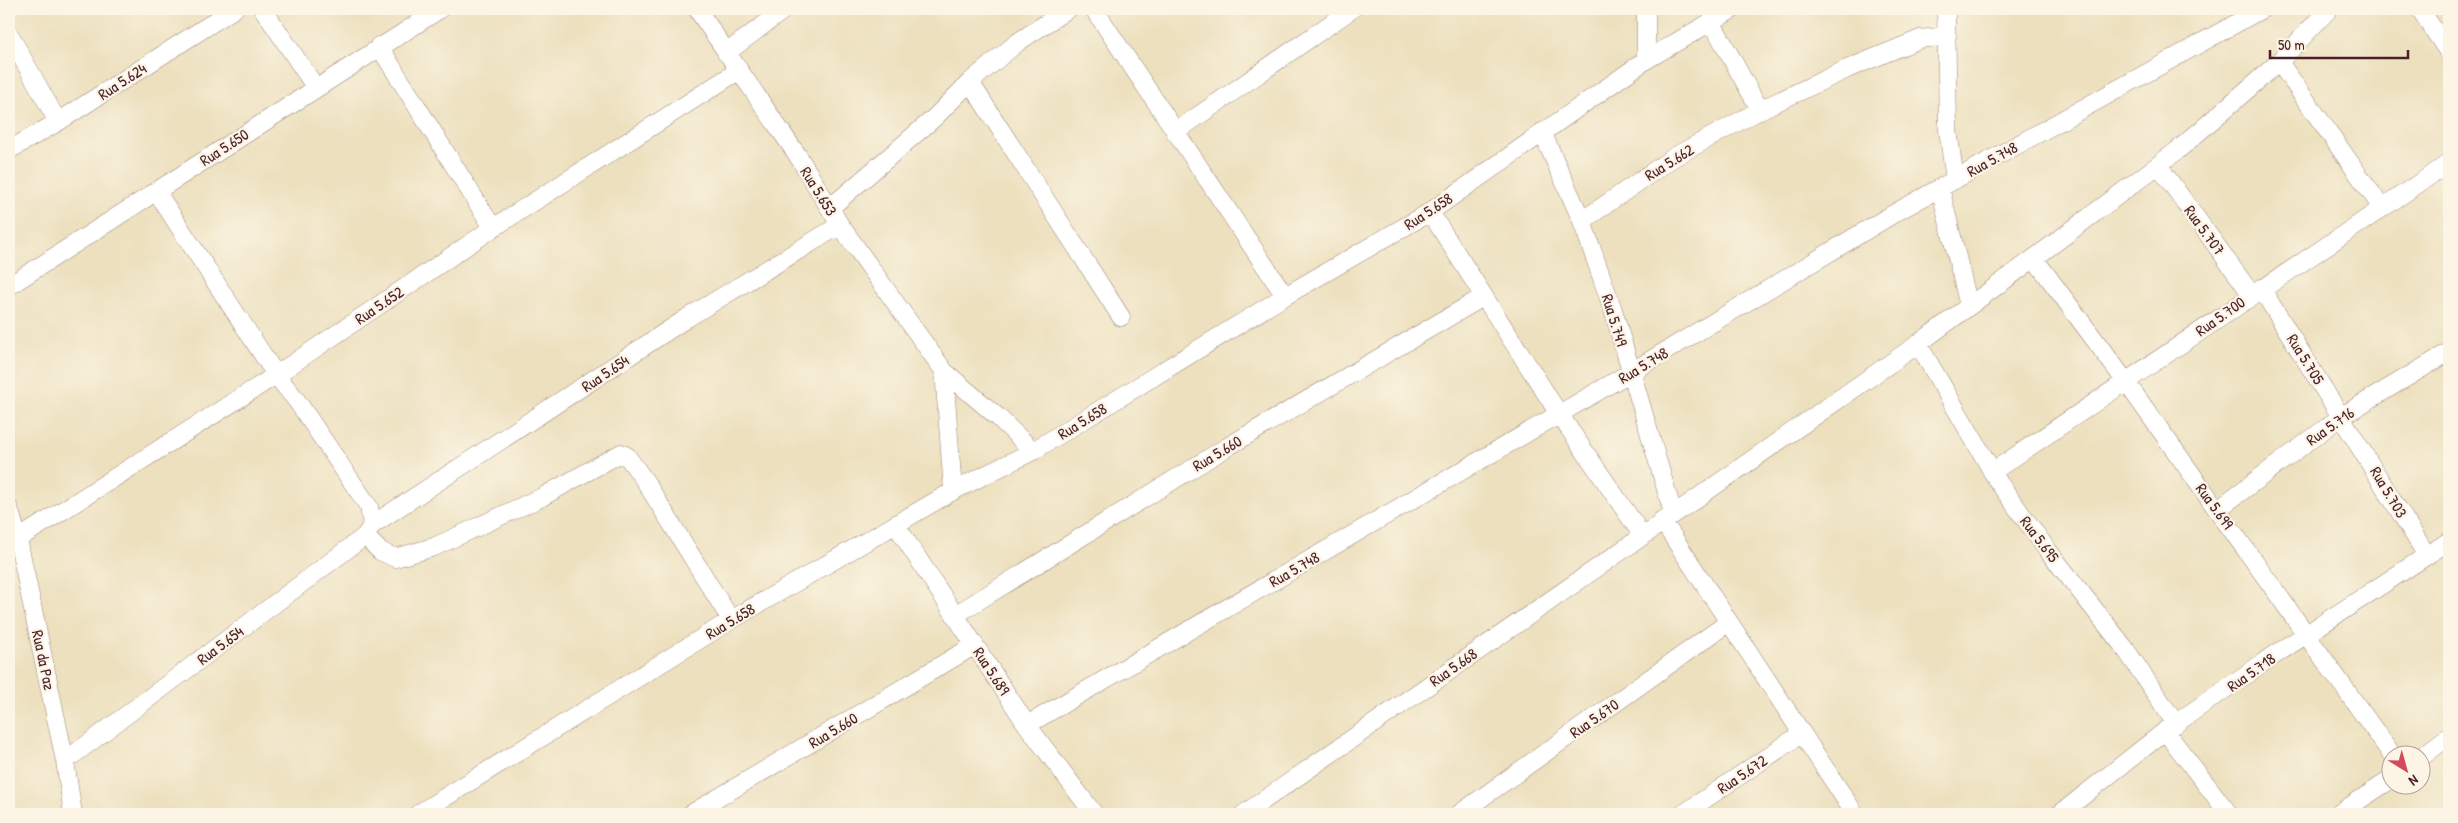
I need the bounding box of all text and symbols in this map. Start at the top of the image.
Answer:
scale bar [2270,28,2408,60]
text: 50 m [2278,34,2305,55]
street label: Rua 5.624 [93,57,151,105]
street label: Rua 5.650 [195,123,253,171]
street label: Rua 5.748 [1963,136,2021,182]
street label: Rua 5.662 [1640,138,1698,186]
street label: Rua 5.653 [795,162,843,220]
street label: Rua 5.658 [1399,187,1457,235]
street label: Rua 5.707 [2179,201,2231,260]
street label: Rua 5.652 [350,280,408,329]
street label: Rua 5.749 [1597,291,1633,349]
street label: Rua 5.700 [2191,291,2249,341]
street label: Rua 5.705 [2282,330,2330,389]
street label: Rua 5.748 [1614,341,1672,389]
street label: Rua 5.654 [577,349,633,397]
street label: Rua 5.658 [1053,397,1111,445]
street label: Rua 5.716 [2302,402,2358,450]
street label: Rua 5.660 [1188,430,1246,476]
street label: Rua 5.703 [2365,462,2413,522]
street label: Rua 5.699 [2191,479,2239,534]
street label: Rua 5.695 [2015,511,2065,567]
street label: Rua 5.748 [1265,546,1323,592]
street label: Rua 5.658 [701,598,759,644]
street label: Rua 5.654 [192,620,248,670]
street label: Rua da Paz [27,628,61,692]
street label: Rua 5.689 [968,643,1016,699]
street label: Rua 5.668 [1425,643,1481,691]
street label: Rua 5.718 [2222,647,2280,697]
street label: Rua 5.670 [1565,693,1623,743]
street label: Rua 5.660 [804,707,862,753]
north arrow [2380,746,2430,796]
street label: Rua 5.672 [1713,749,1772,799]
text: N [2405,771,2423,791]

